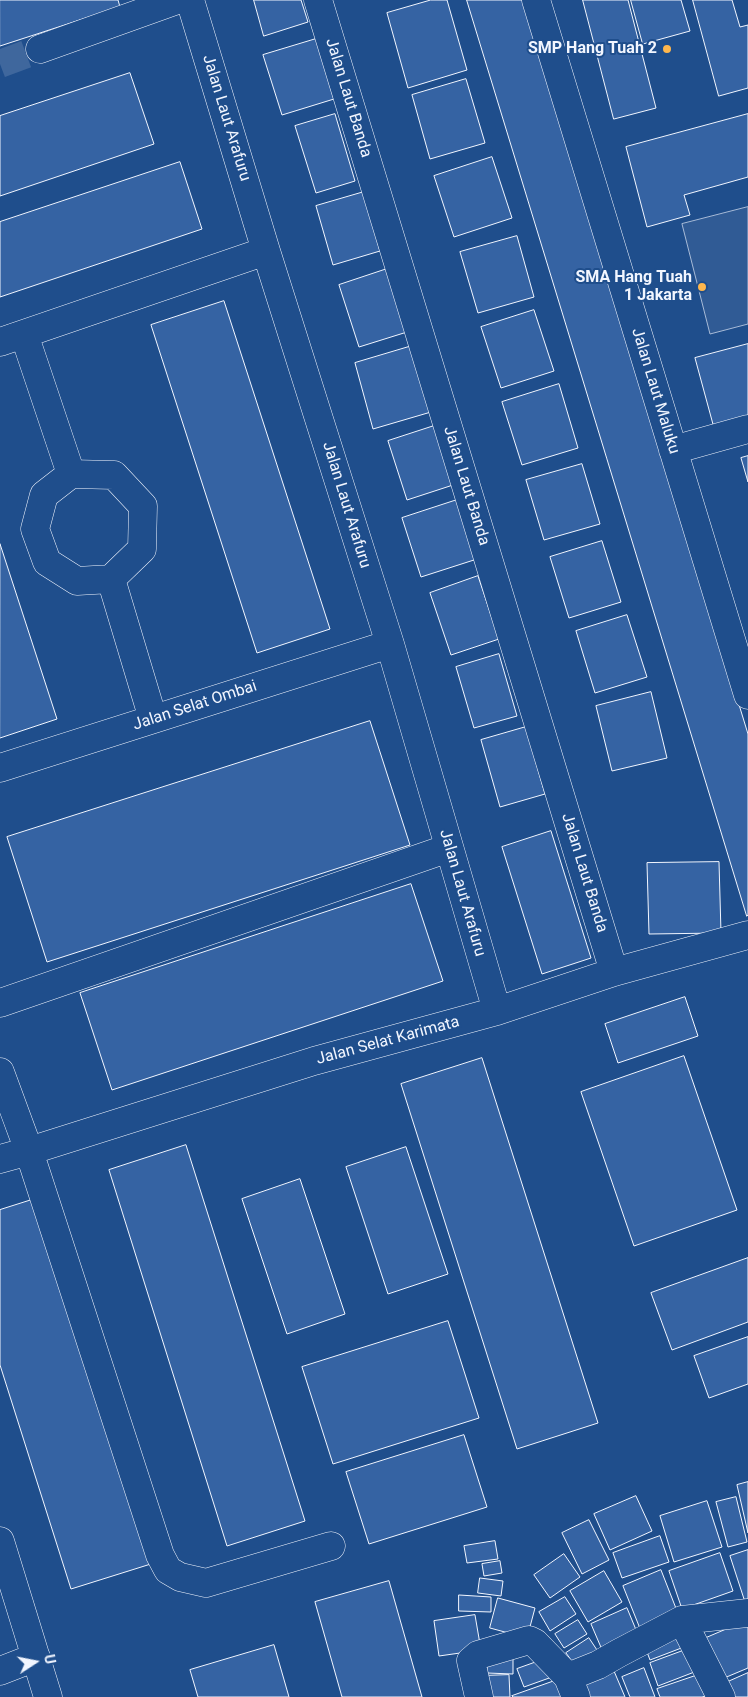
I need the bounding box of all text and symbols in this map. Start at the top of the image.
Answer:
street label: Jalan Laut Banda [321,36,375,160]
place label: SMP Hang Tuah 2 [528,39,657,59]
marker: SMP Hang Tuah 2 [661,43,673,55]
street label: Jalan Laut Arafuru [198,52,254,184]
place label: SMA Hang Tuah 1 Jakarta [576,268,692,306]
marker: SMA Hang Tuah 1 Jakarta [696,281,708,293]
street label: Jalan Laut Maluku [627,326,683,456]
street label: Jalan Laut Banda [439,424,493,548]
street label: Jalan Laut Arafuru [318,439,374,571]
street label: Jalan Selat Ombai [131,677,259,735]
street label: Jalan Laut Banda [557,811,611,935]
street label: Jalan Laut Arafuru [435,827,489,959]
street label: Jalan Selat Karimata [314,1013,462,1069]
north arrow [10,1637,60,1687]
text: U [41,1653,58,1665]

